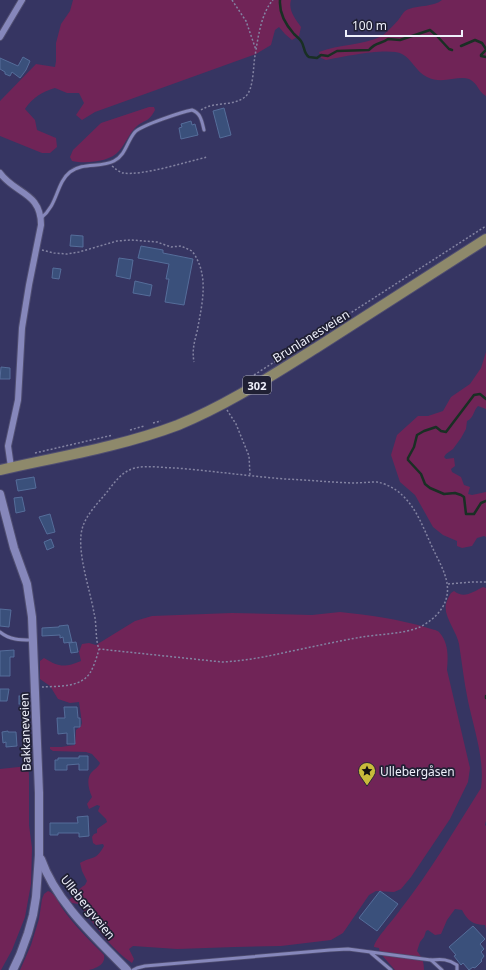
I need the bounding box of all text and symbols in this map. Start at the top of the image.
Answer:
scale bar [346,12,462,38]
text: 100 m [352,17,387,34]
street label: Brunlanesveien [269,306,353,366]
road number: 302 [243,376,271,394]
street label: Bakkaneveien [15,693,35,771]
place icon: Ullebergåsen [357,761,377,786]
place label: Ullebergåsen [380,763,455,780]
street label: Ullebergveien [57,871,119,943]

